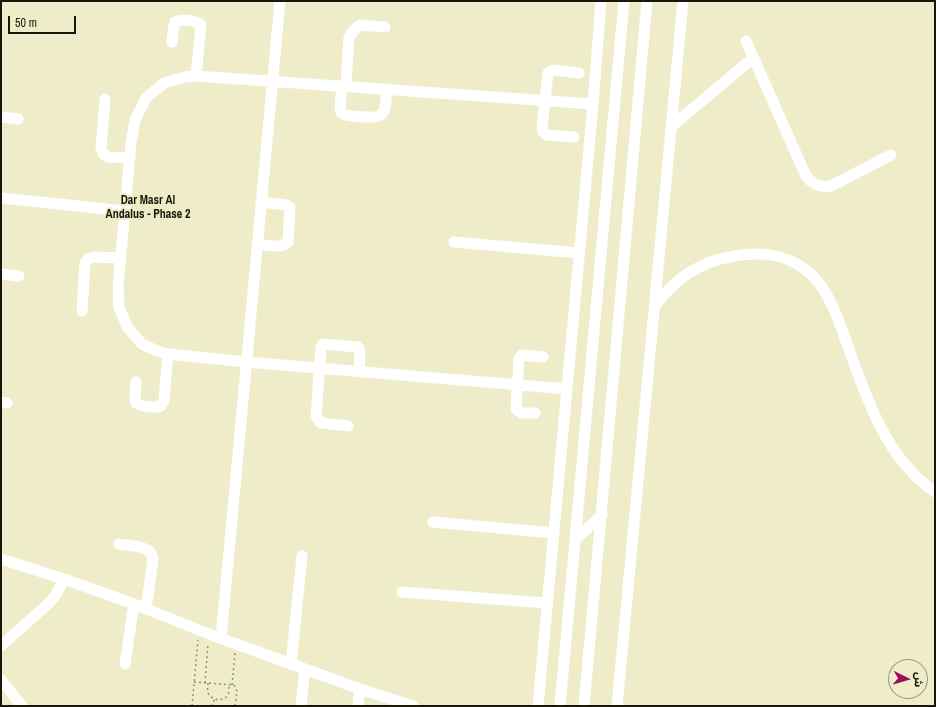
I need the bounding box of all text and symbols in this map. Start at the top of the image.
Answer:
scale bar [10,8,78,34]
text: 50 m [15,15,37,31]
district label: Dar Masr Al Andalus - Phase 2 [106,194,190,222]
north arrow [888,659,928,699]
text: ش [911,672,927,688]

